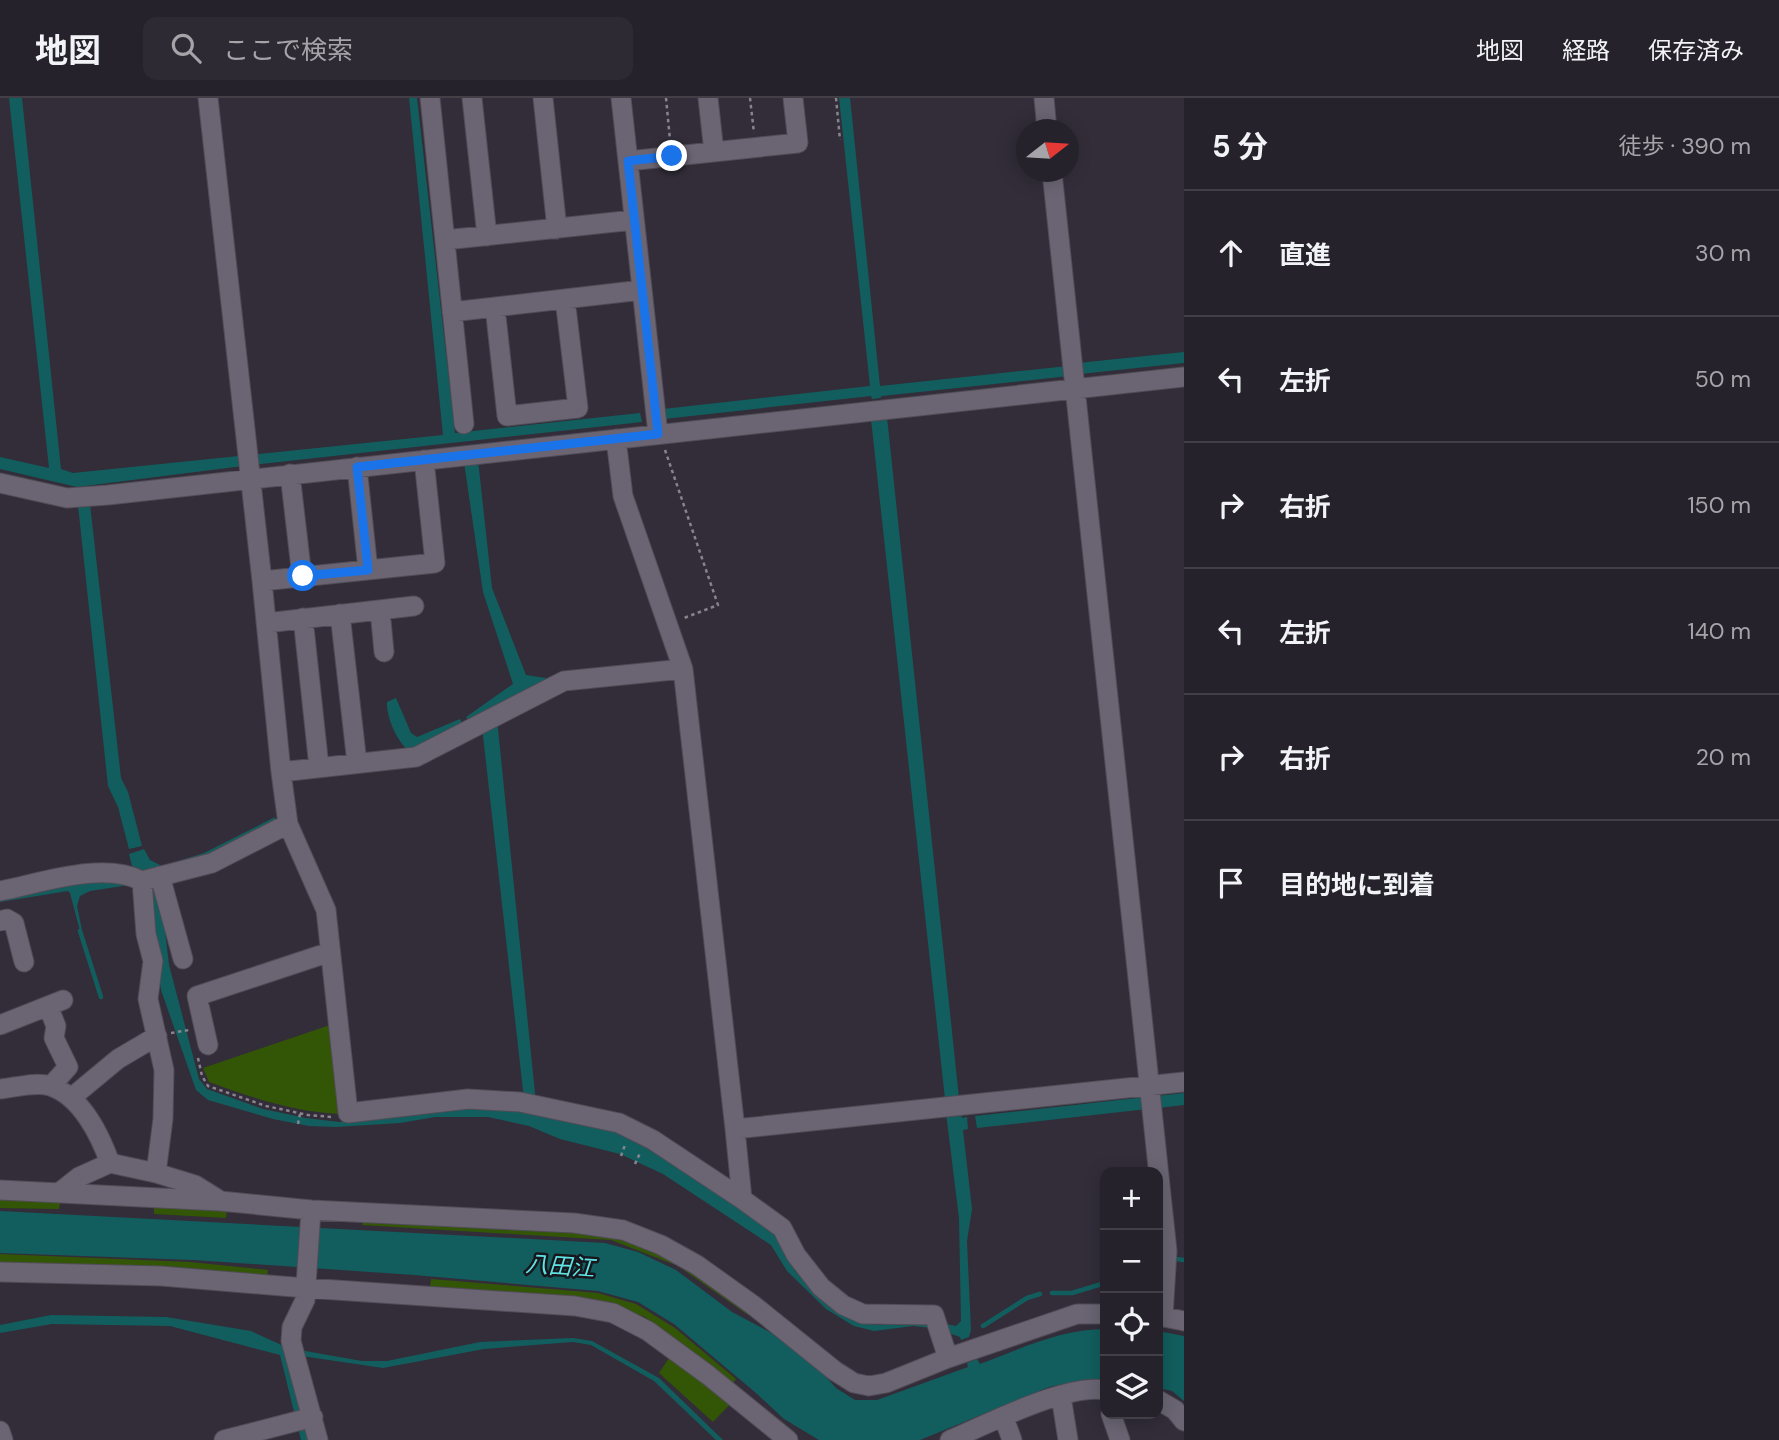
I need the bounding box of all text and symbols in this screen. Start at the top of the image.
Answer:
search box [143,17,633,80]
text: 地図 [35,29,101,72]
icon: search [167,29,205,67]
text: ここで検索 [223,33,353,67]
text: 地図 [1476,35,1524,66]
text: 経路 [1562,35,1610,66]
text: 保存済み [1648,35,1744,66]
north arrow [1016,119,1079,182]
text: 5 分 [1212,127,1268,166]
text: 徒歩 · 390 m [1618,131,1751,161]
route end [656,140,687,171]
icon: ahead [1212,234,1250,272]
text: 直進 [1279,238,1331,272]
text: 30 m [1695,238,1751,268]
icon: left [1212,360,1250,398]
text: 左折 [1279,364,1331,398]
text: 50 m [1695,364,1751,394]
icon: right [1212,486,1250,524]
text: 右折 [1279,490,1331,524]
text: 150 m [1687,490,1751,520]
route start [287,560,318,591]
icon: left [1212,612,1250,650]
text: 左折 [1279,616,1331,650]
text: 140 m [1688,616,1751,646]
icon: right [1212,738,1250,776]
text: 右折 [1279,742,1331,776]
text: 20 m [1696,742,1751,772]
icon: arrive [1212,864,1250,902]
text: 目的地に到着 [1279,868,1435,902]
map controls [1100,1167,1163,1419]
button: + [1100,1167,1163,1230]
button: − [1100,1230,1163,1293]
water label: 八田江 [525,1249,598,1284]
button: locate [1100,1293,1163,1356]
button: layers [1100,1356,1163,1419]

